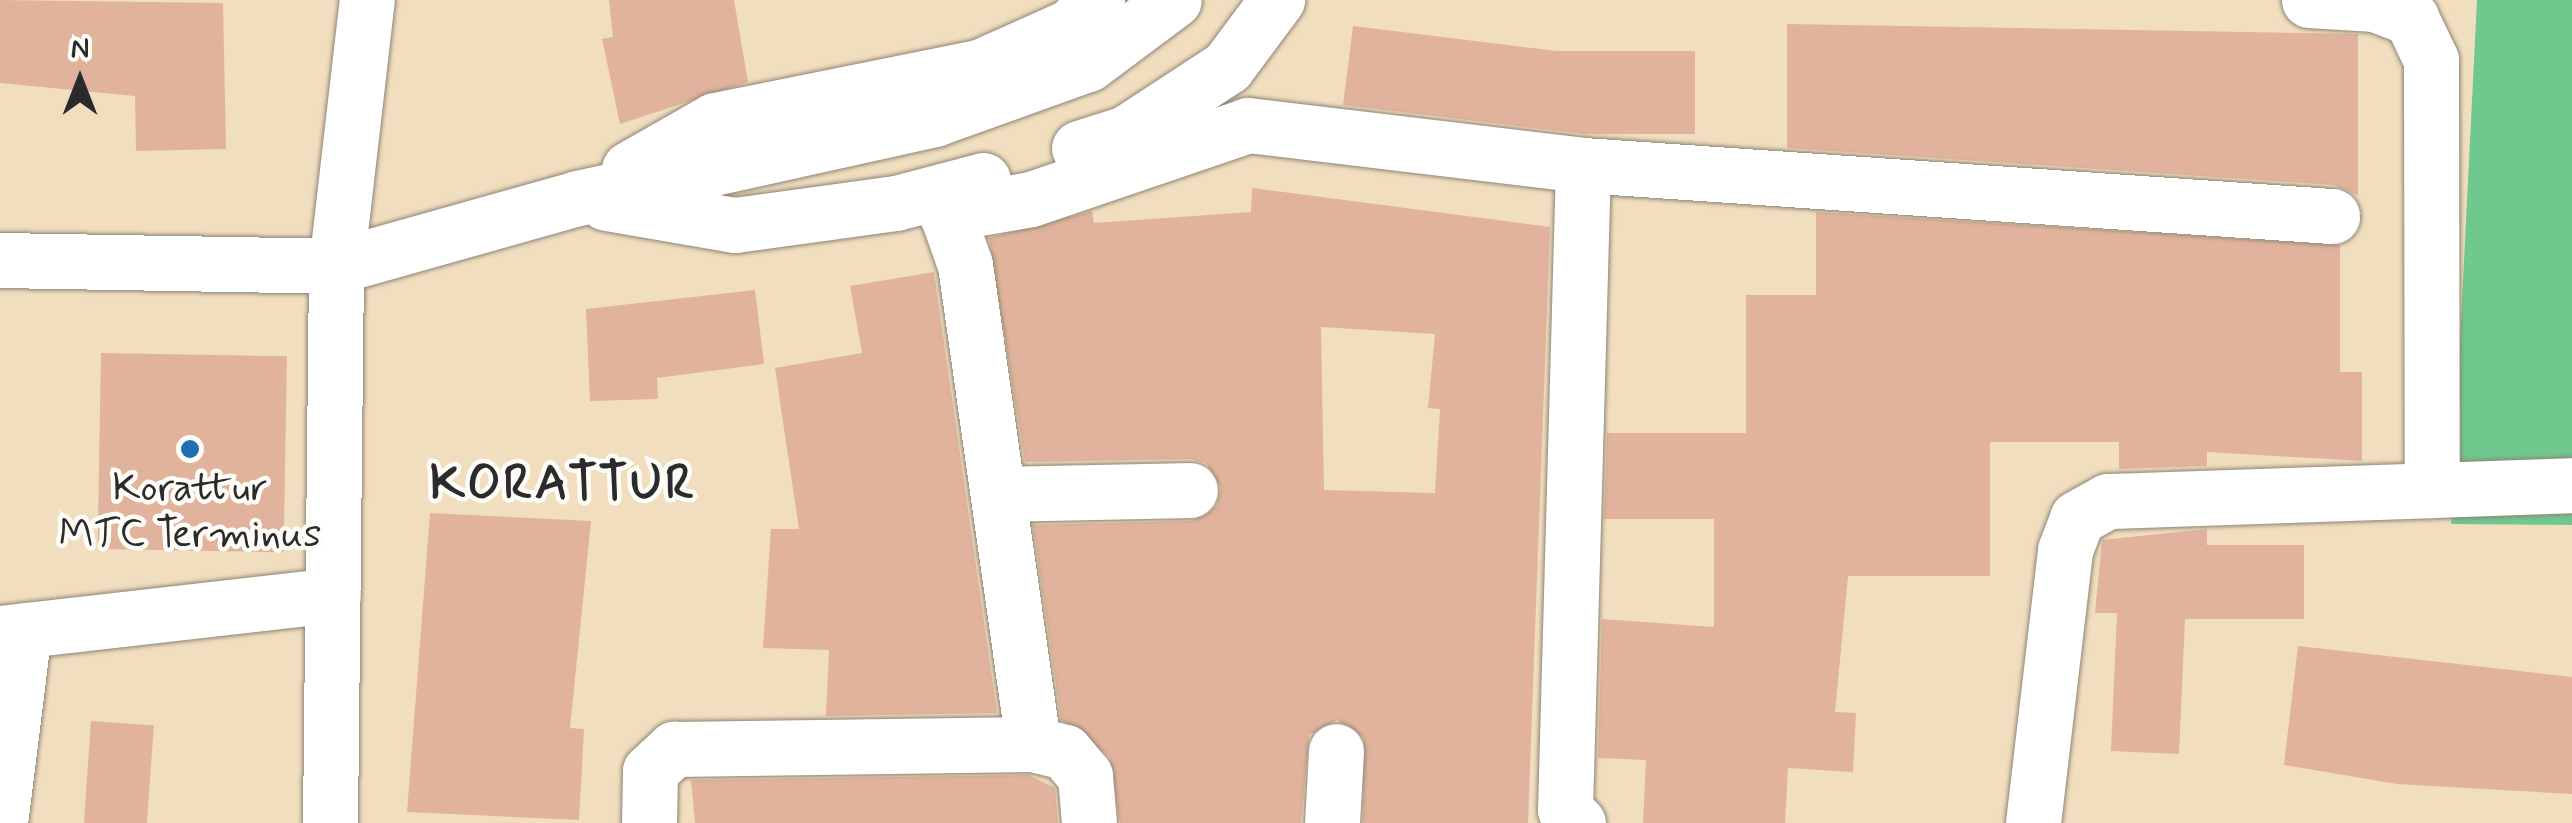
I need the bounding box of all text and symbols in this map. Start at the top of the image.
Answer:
north arrow [30,30,130,130]
text: N [71,31,89,68]
marker: Korattur MTC Terminus [179,438,201,460]
district label: KORATTUR [430,455,696,515]
place label: Korattur MTC Terminus [59,465,321,559]

